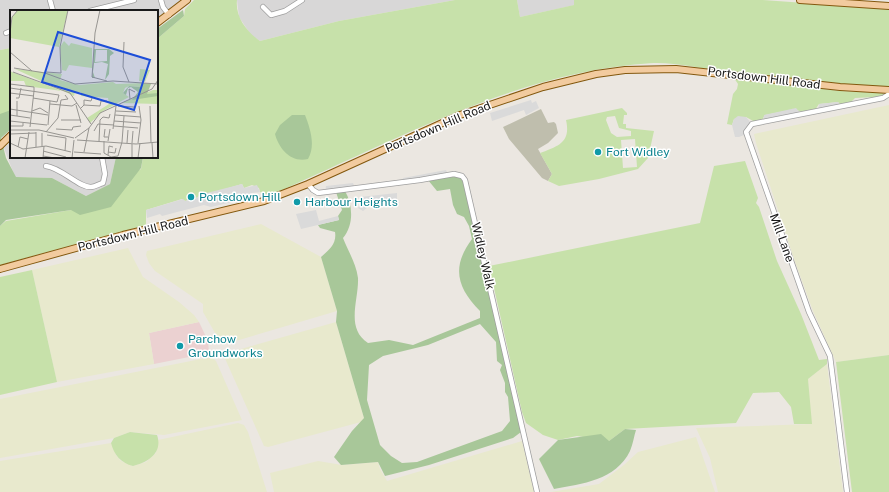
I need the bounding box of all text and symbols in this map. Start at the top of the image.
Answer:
inset map [10,10,158,158]
street label: Portsdown Hill Road [707,64,821,92]
street label: Portsdown Hill Road [383,98,493,156]
place label: Fort Widley [606,145,670,159]
marker: Fort Widley [593,147,603,157]
place label: Portsdown Hill [199,190,281,204]
marker: Portsdown Hill [186,192,196,202]
place label: Harbour Heights [305,195,398,209]
marker: Harbour Heights [292,197,302,207]
street label: Mill Lane [767,212,797,264]
street label: Portsdown Hill Road [76,214,190,254]
street label: Widley Walk [468,221,498,291]
place label: Parchow Groundworks [188,332,263,360]
marker: Parchow Groundworks [175,341,185,351]

